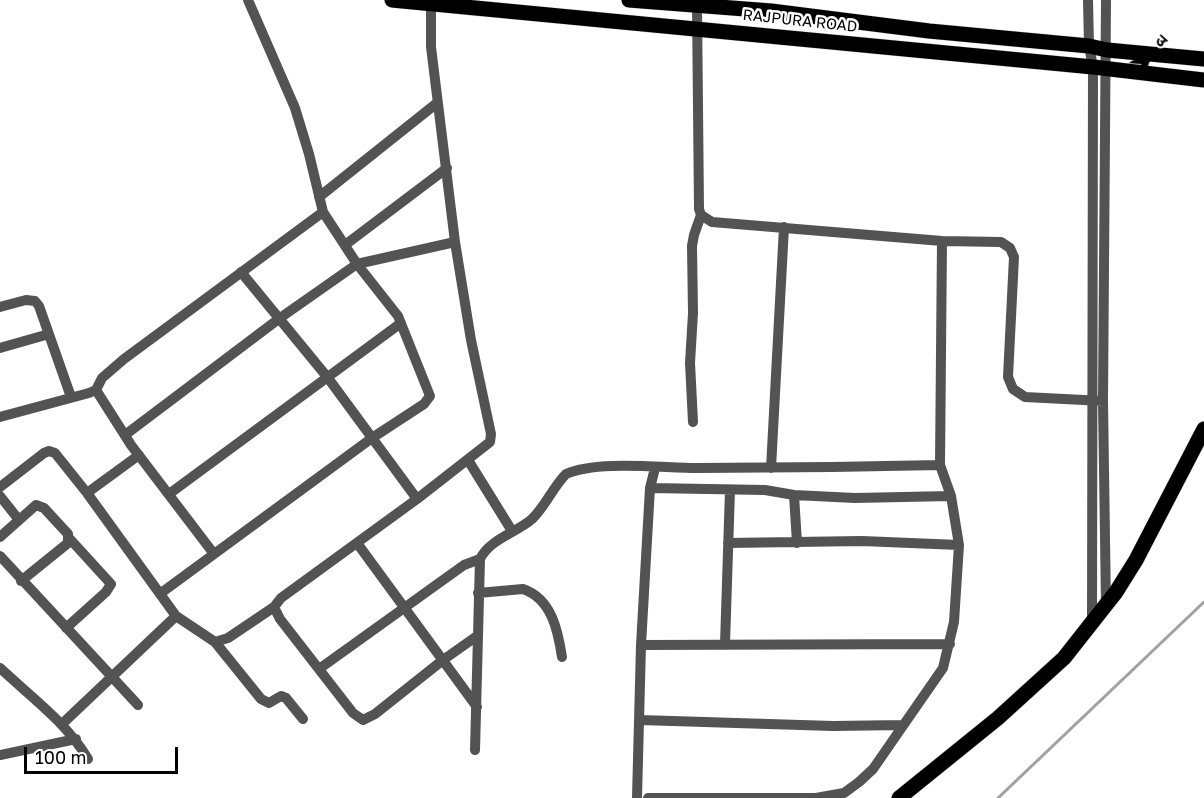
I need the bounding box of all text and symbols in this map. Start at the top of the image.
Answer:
street label: RAJPURA ROAD [742,6,858,36]
north arrow [1120,24,1180,84]
text: उ [1152,30,1172,51]
scale bar [27,735,182,773]
text: 100 m [35,746,86,768]

